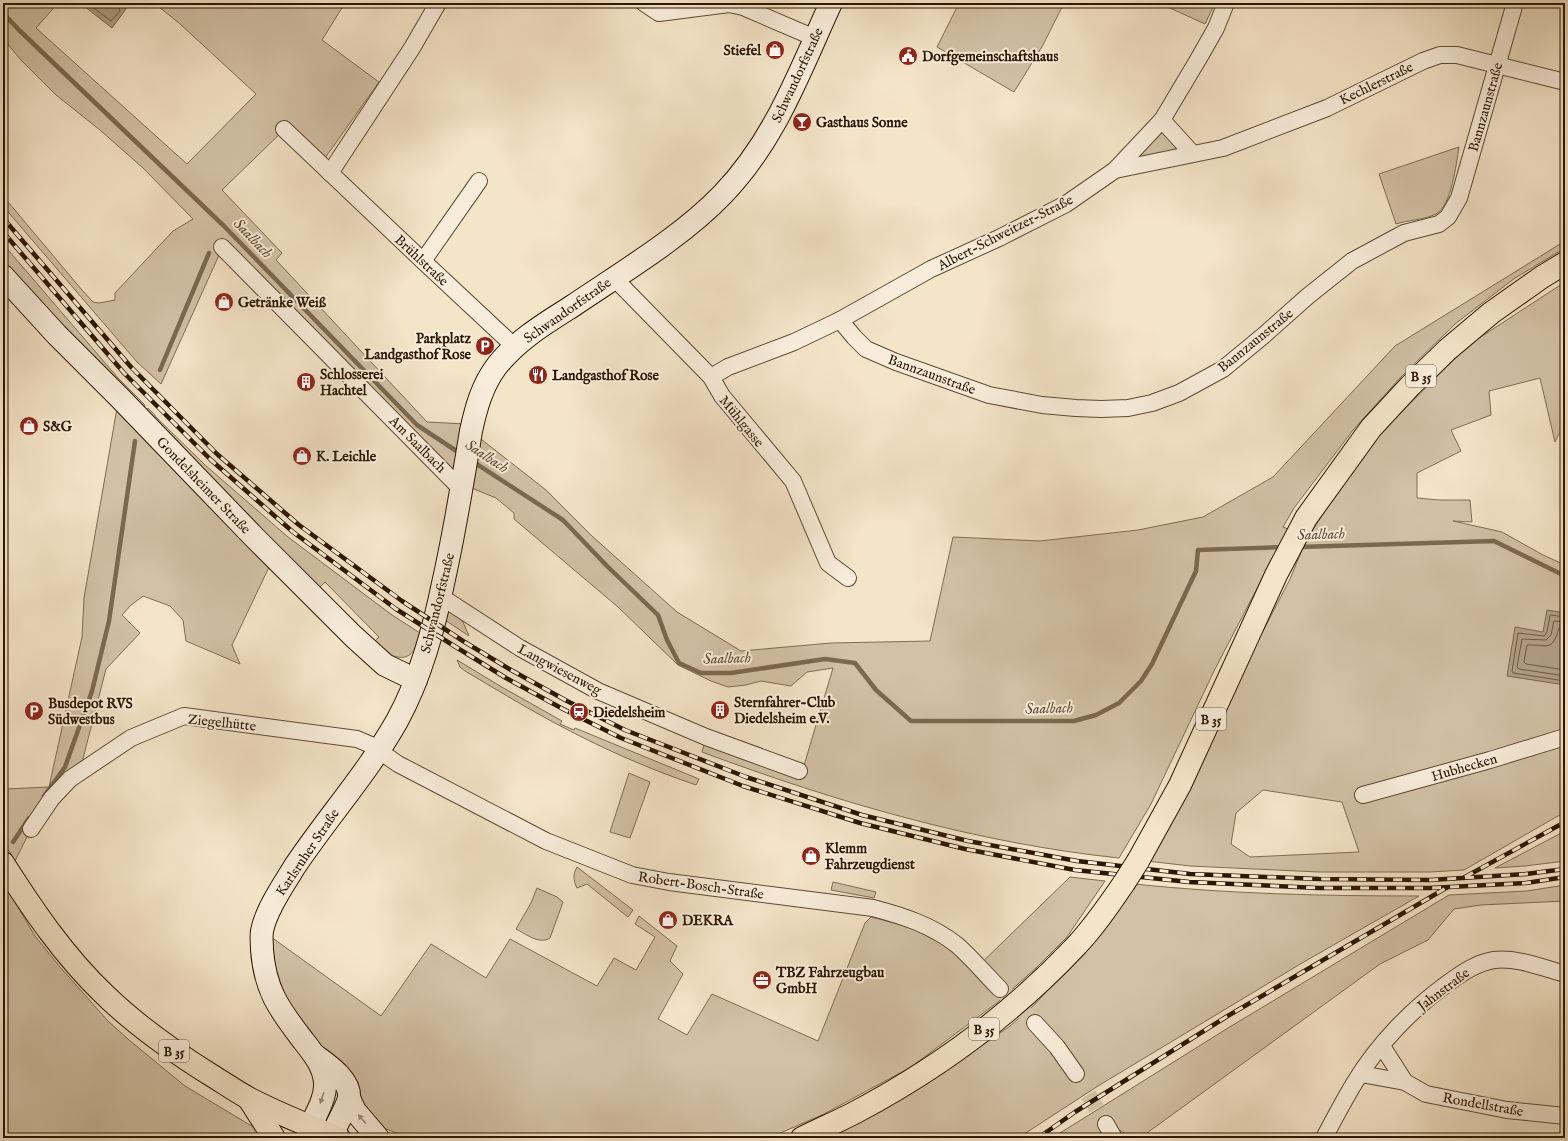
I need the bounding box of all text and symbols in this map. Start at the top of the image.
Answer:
street label: Schwandorfstraße [768,24,828,126]
shop icon: Stiefel [764,39,786,61]
place label: Stiefel [724,42,762,60]
public building icon: Dorfgemeinschaftshaus [897,45,919,67]
place label: Dorfgemeinschaftshaus [922,48,1058,66]
street label: Kechlerstraße [1337,58,1417,110]
street label: Bannzaunstraße [1465,60,1507,154]
bar icon: Gasthaus Sonne [791,111,813,133]
place label: Gasthaus Sonne [816,114,908,132]
street label: Albert-Schweitzer-Straße [934,191,1077,275]
water label: Saalbach [229,214,277,263]
street label: Brühlstraße [390,231,453,291]
street label: Schwandorfstraße [520,274,615,348]
shop icon: Getränke Weiß [213,291,235,313]
place label: Getränke Weiß [238,294,327,312]
street label: Bannzaunstraße [1214,304,1298,377]
place label: Parkplatz Landgasthof Rose [364,330,472,364]
parking icon: Parkplatz Landgasthof Rose [474,335,496,357]
street label: Bannzaunstraße [885,351,979,399]
restaurant icon: Landgasthof Rose [527,364,549,386]
road number: B 35 [1406,365,1436,387]
place label: Schlosserei Hachtel [320,366,384,400]
place label: Landgasthof Rose [552,367,659,385]
building icon: Schlosserei Hachtel [295,371,317,393]
street label: Mühlgasse [715,392,768,452]
street label: Am Saalbach [384,412,450,477]
shop icon: S&G [18,415,40,437]
place label: S&G [43,418,73,436]
street label: Gondelsheimer Straße [152,433,255,539]
water label: Saalbach [461,435,513,478]
shop icon: K. Leichle [291,445,313,467]
place label: K. Leichle [316,448,377,466]
water label: Saalbach [1297,524,1346,545]
street label: Schwandorfstraße [417,551,459,655]
street label: Langwiesenweg [515,640,605,700]
water label: Saalbach [703,648,752,669]
place label: Sternfahrer-Club Diedelsheim e.V. [734,694,836,728]
place label: Busdepot RVS Südwestbus [48,695,133,729]
water label: Saalbach [1025,698,1074,719]
building icon: Sternfahrer-Club Diedelsheim e.V. [709,699,731,721]
parking icon: Busdepot RVS Südwestbus [23,700,45,722]
station icon: Diedelsheim [568,701,590,723]
place label: Diedelsheim [593,704,666,722]
road number: B 35 [1196,708,1226,730]
street label: Ziegelhütte [187,710,257,736]
street label: Hubhecken [1429,750,1500,786]
street label: Karlsruher Straße [272,805,344,900]
place label: Klemm Fahrzeugdienst [825,840,915,874]
shop icon: Klemm Fahrzeugdienst [800,845,822,867]
street label: Robert-Bosch-Straße [637,868,766,904]
shop icon: DEKRA [657,909,679,931]
place label: DEKRA [682,912,734,930]
place label: TBZ Fahrzeugbau GmbH [775,964,885,998]
street label: Jahnstraße [1412,964,1474,1017]
office icon: TBZ Fahrzeugbau GmbH [751,969,773,991]
road number: B 35 [969,1018,999,1040]
road number: B 35 [159,1040,189,1062]
street label: Rondellstraße [1441,1089,1525,1121]
one-way arrow [319,1093,325,1105]
one-way arrow [358,1114,367,1124]

